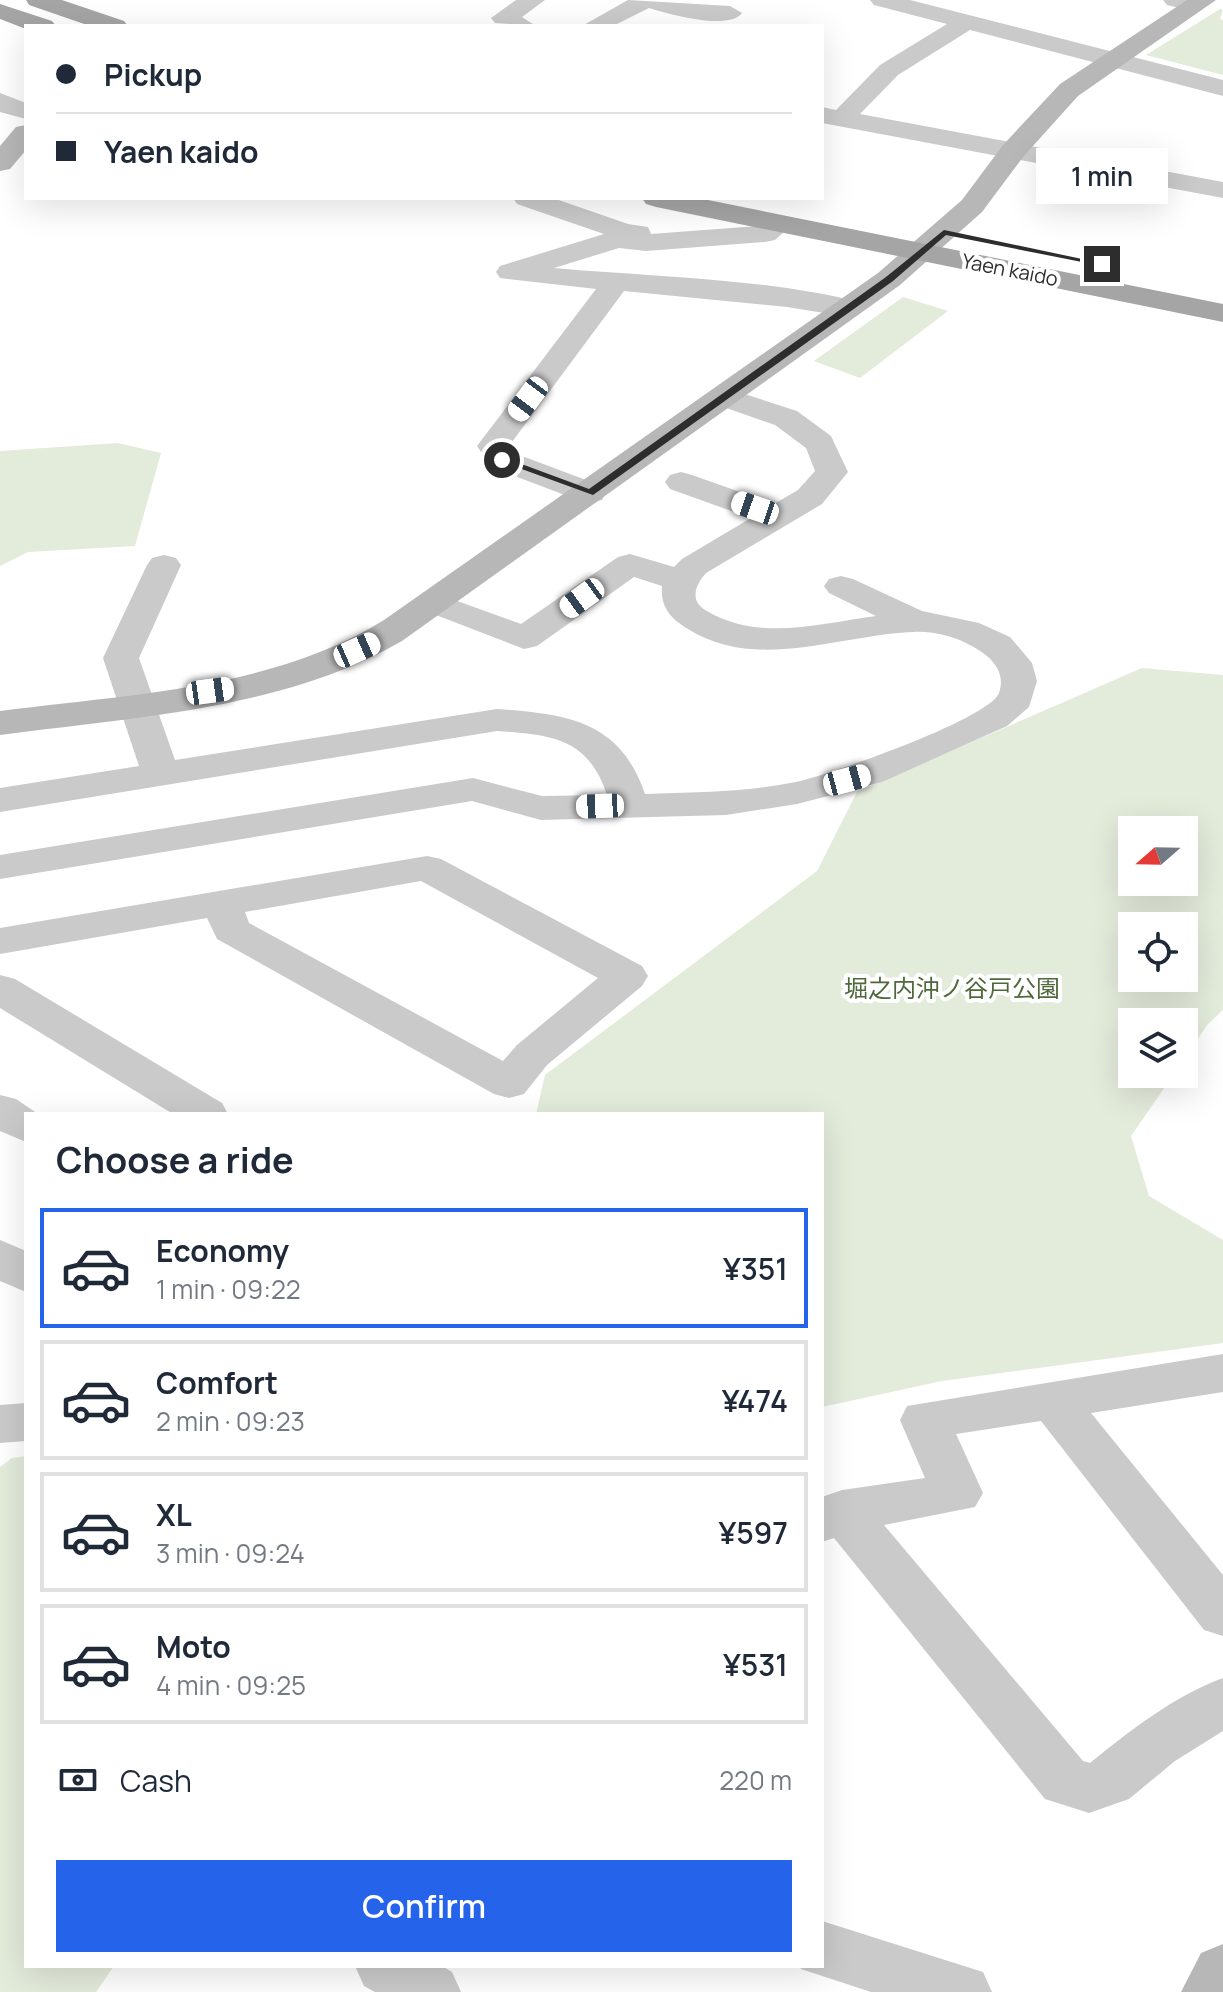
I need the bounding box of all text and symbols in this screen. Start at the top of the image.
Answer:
text: Pickup [104,54,202,95]
text: Yaen kaido [104,131,259,172]
callout: 1 min [1036,148,1168,204]
text: 1 min [1071,158,1133,194]
route end [1084,246,1120,282]
street label: Yaen kaido [960,247,1061,292]
car [504,373,552,425]
route start [484,442,520,478]
car [728,489,782,527]
car [556,574,608,622]
car [330,629,384,671]
car [185,676,235,706]
car [821,762,873,798]
car [576,793,624,819]
north arrow [1118,816,1198,896]
map controls [1118,816,1198,1088]
button: locate [1118,912,1198,992]
park label: 堀之内沖ノ谷戸公園 [844,971,1060,1004]
button: layers [1118,1008,1198,1088]
text: Choose a ride [56,1135,294,1184]
text: Economy [156,1230,289,1271]
icon: car [60,1232,132,1304]
text: ¥351 [723,1248,788,1289]
text: 1 min · 09:22 [156,1271,301,1307]
text: Comfort [156,1362,278,1403]
icon: car [60,1364,132,1436]
text: ¥474 [722,1380,788,1421]
text: 2 min · 09:23 [156,1403,305,1439]
text: XL [156,1494,192,1535]
icon: car [60,1496,132,1568]
text: ¥597 [719,1512,788,1553]
text: 3 min · 09:24 [156,1535,305,1571]
text: Moto [156,1626,231,1667]
icon: car [60,1628,132,1700]
text: ¥531 [723,1644,788,1685]
text: 4 min · 09:25 [156,1667,306,1703]
icon: cash [56,1758,100,1802]
text: Cash [120,1760,192,1801]
text: 220 m [719,1762,792,1798]
button: Confirm [56,1860,792,1952]

